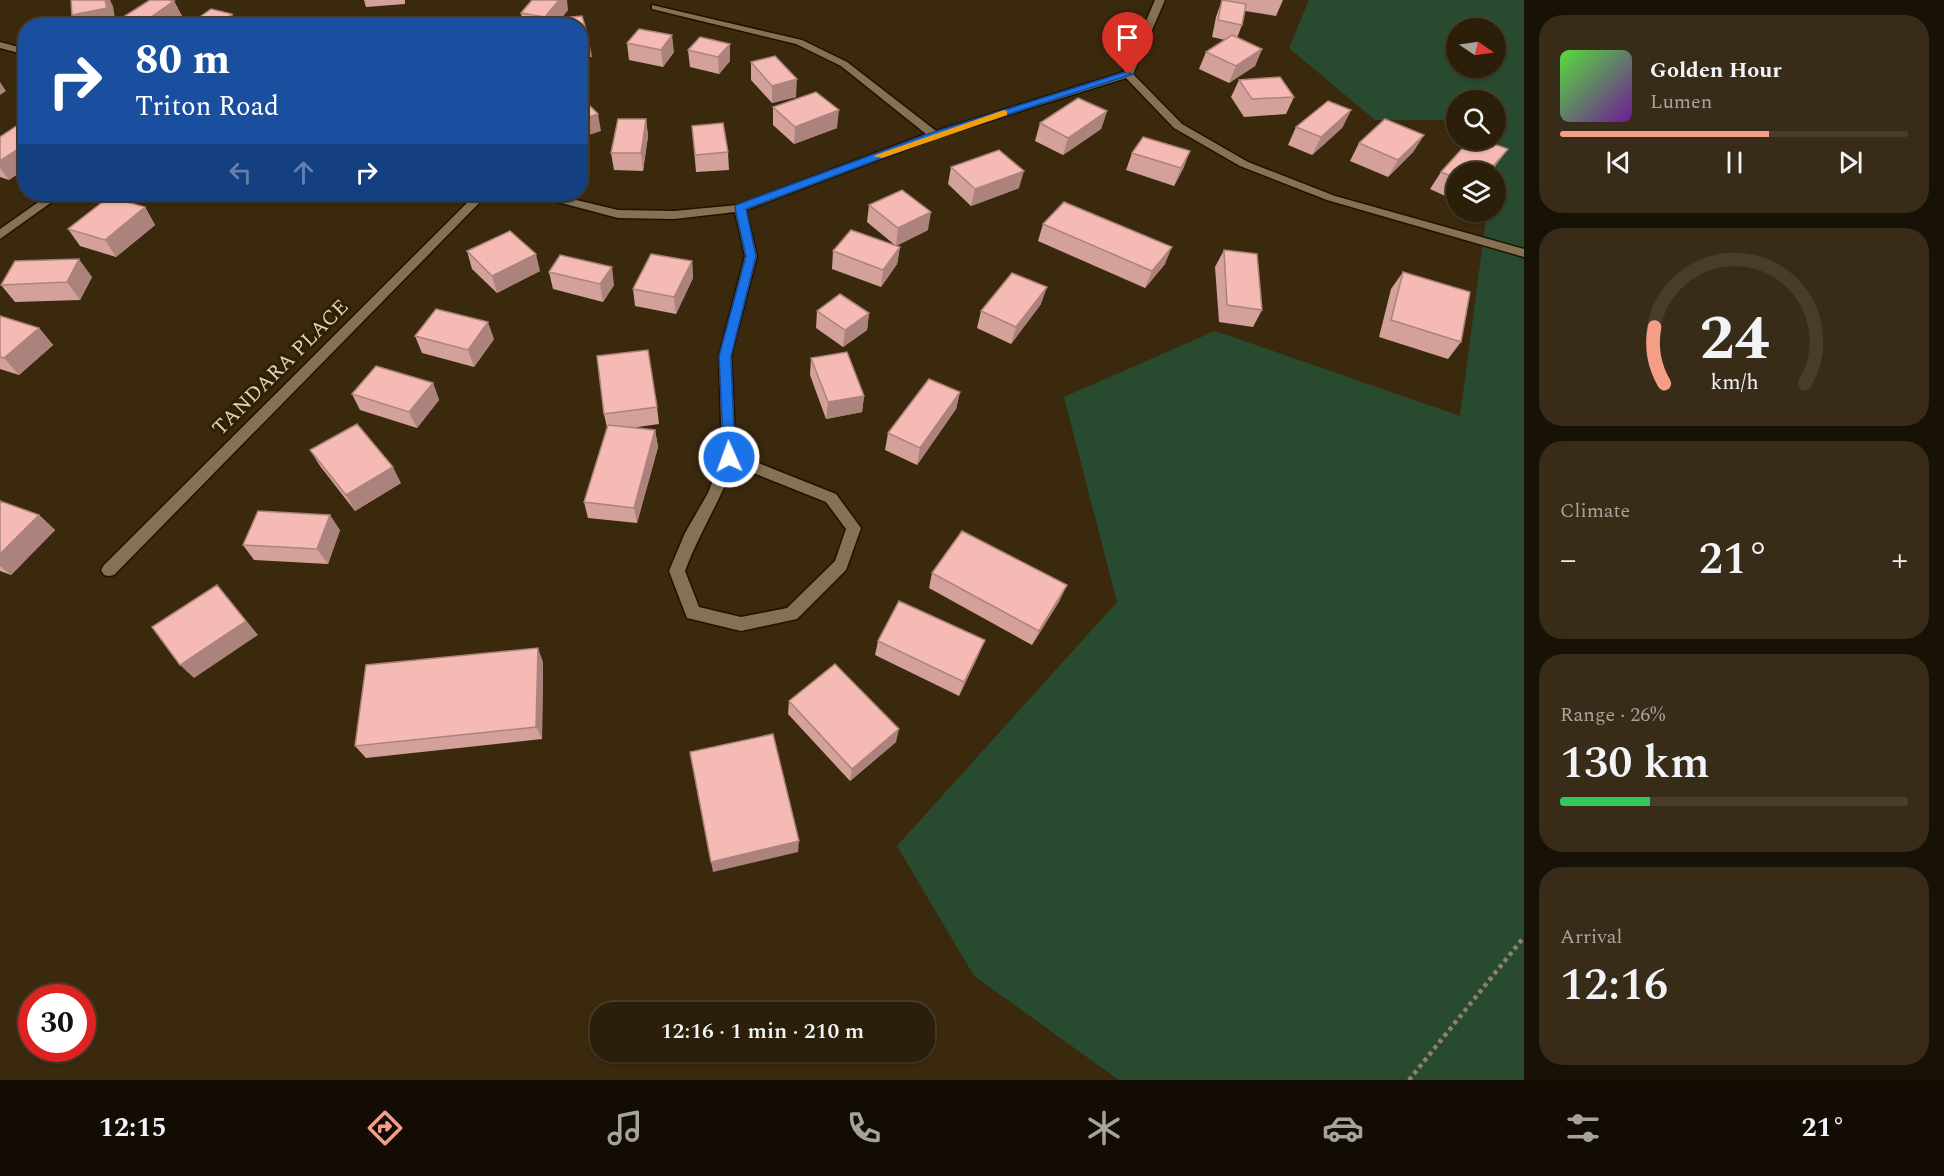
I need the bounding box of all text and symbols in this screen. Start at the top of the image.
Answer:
pin [1102,12,1153,74]
north arrow [1446,18,1506,78]
map controls [1446,18,1506,222]
icon: arrive [1111,21,1144,54]
text: 80 m [135,29,230,92]
icon: right [36,42,114,120]
text: Golden Hour [1650,54,1782,87]
text: Triton Road [135,86,279,128]
text: Lumen [1650,87,1712,117]
button: search [1446,90,1506,150]
icon: previous [1602,146,1635,179]
icon: pause [1718,146,1751,179]
icon: next [1834,146,1867,179]
icon: left [224,156,257,189]
icon: ahead [287,156,320,189]
icon: right [350,156,383,189]
button: layers [1446,162,1506,222]
street label: TANDARA PLACE [205,292,357,444]
text: 24 [1699,292,1769,387]
text: km/h [1710,366,1758,399]
position arrow [697,425,761,489]
text: Climate [1560,496,1630,526]
text: 21° [1699,525,1769,594]
text: − [1560,535,1577,585]
text: + [1892,535,1908,585]
text: Range · 26% [1560,700,1665,730]
text: 130 km [1560,729,1710,798]
text: Arrival [1560,922,1622,952]
text: 12:16 [1560,951,1668,1020]
speed limit sign: 30 [18,984,96,1062]
text: 12:16 · 1 min · 210 m [661,1015,864,1048]
text: 12:15 [99,1107,167,1149]
icon: directions [364,1107,406,1149]
icon: music [604,1107,646,1149]
icon: phone [843,1107,885,1149]
icon: climate [1083,1107,1125,1149]
icon: car [1322,1107,1364,1149]
icon: filters [1562,1107,1604,1149]
text: 21° [1801,1107,1845,1149]

